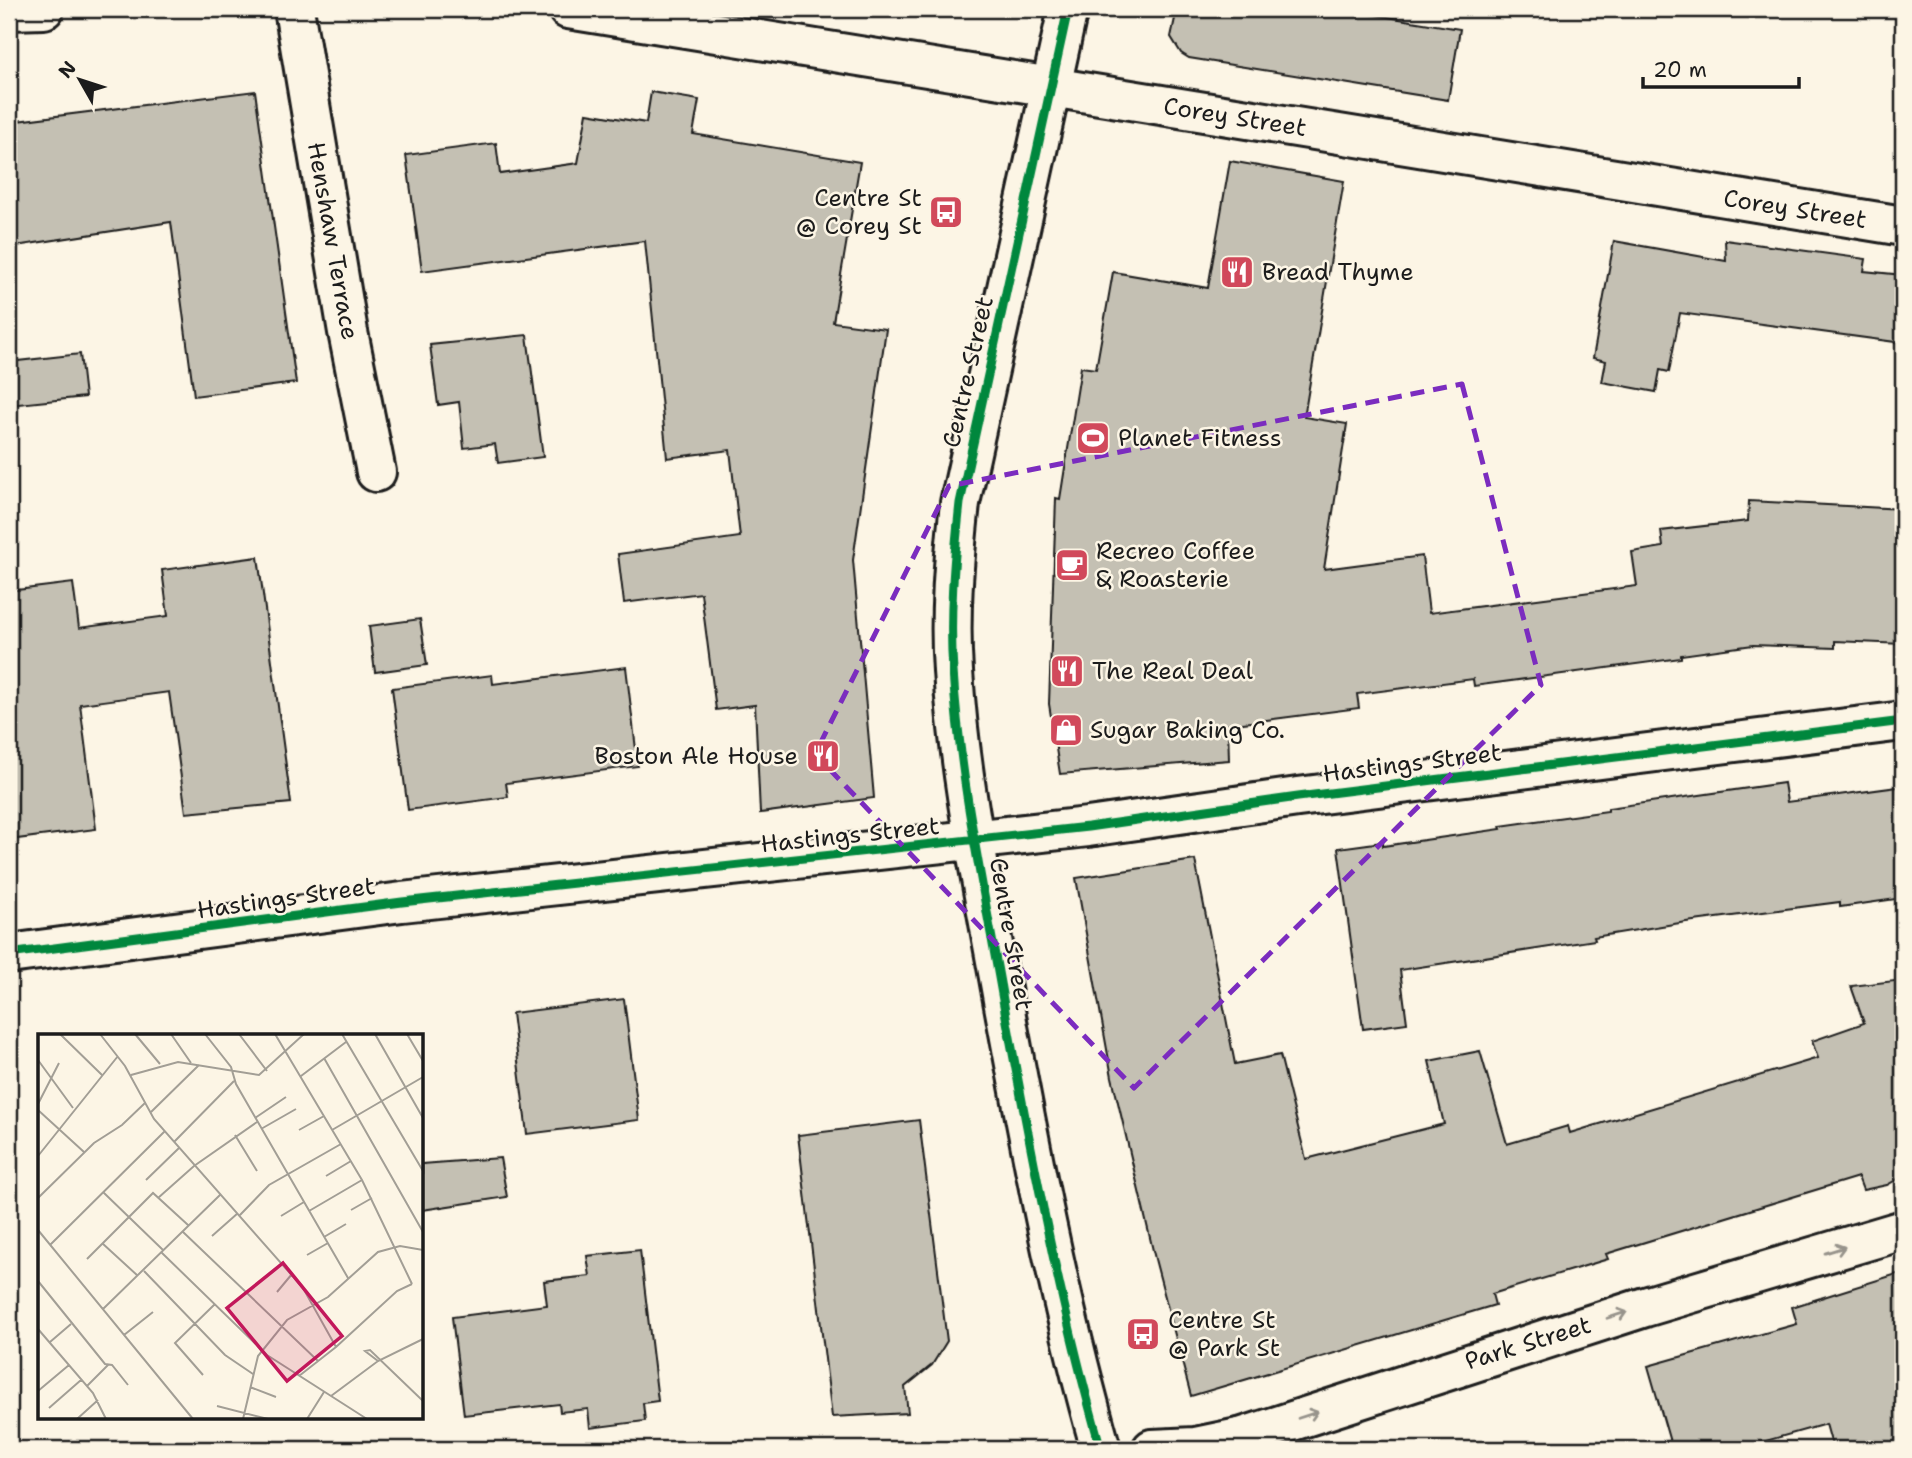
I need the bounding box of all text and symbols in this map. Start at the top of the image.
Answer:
north arrow [46,46,116,116]
scale bar [1643,46,1798,90]
text: N [53,56,82,83]
text: 20 m [1653,56,1707,84]
street label: Corey Street [1161,90,1309,144]
street label: Henshaw Terrace [300,140,366,342]
place label: Centre St @ Corey St [796,182,922,242]
street label: Corey Street [1721,182,1869,236]
bus stop icon: Centre St @ Corey St [927,193,965,231]
restaurant icon: Bread Thyme [1218,253,1256,291]
place label: Bread Thyme [1262,256,1414,288]
street label: Centre Street [935,293,1001,451]
sports icon: Planet Fitness [1074,419,1112,457]
place label: Planet Fitness [1118,422,1282,454]
place label: Recreo Coffee & Roasterie [1096,535,1255,595]
cafe icon: Recreo Coffee & Roasterie [1053,546,1091,584]
restaurant icon: The Real Deal [1048,652,1086,690]
place label: The Real Deal [1092,655,1254,687]
shop icon: Sugar Baking Co. [1047,711,1085,749]
place label: Sugar Baking Co. [1090,714,1285,746]
street label: Hastings Street [1321,736,1503,790]
restaurant icon: Boston Ale House [804,737,842,775]
place label: Boston Ale House [594,740,798,772]
street label: Hastings Street [759,810,941,860]
street label: Centre Street [982,855,1040,1013]
street label: Hastings Street [195,870,377,926]
inset map [38,1034,424,1420]
one-way arrow [1824,1243,1846,1256]
place label: Centre St @ Park St [1168,1304,1280,1364]
one-way arrow [1606,1308,1628,1321]
street label: Park Street [1461,1309,1595,1377]
bus stop icon: Centre St @ Park St [1124,1315,1162,1353]
one-way arrow [1296,1408,1318,1421]

